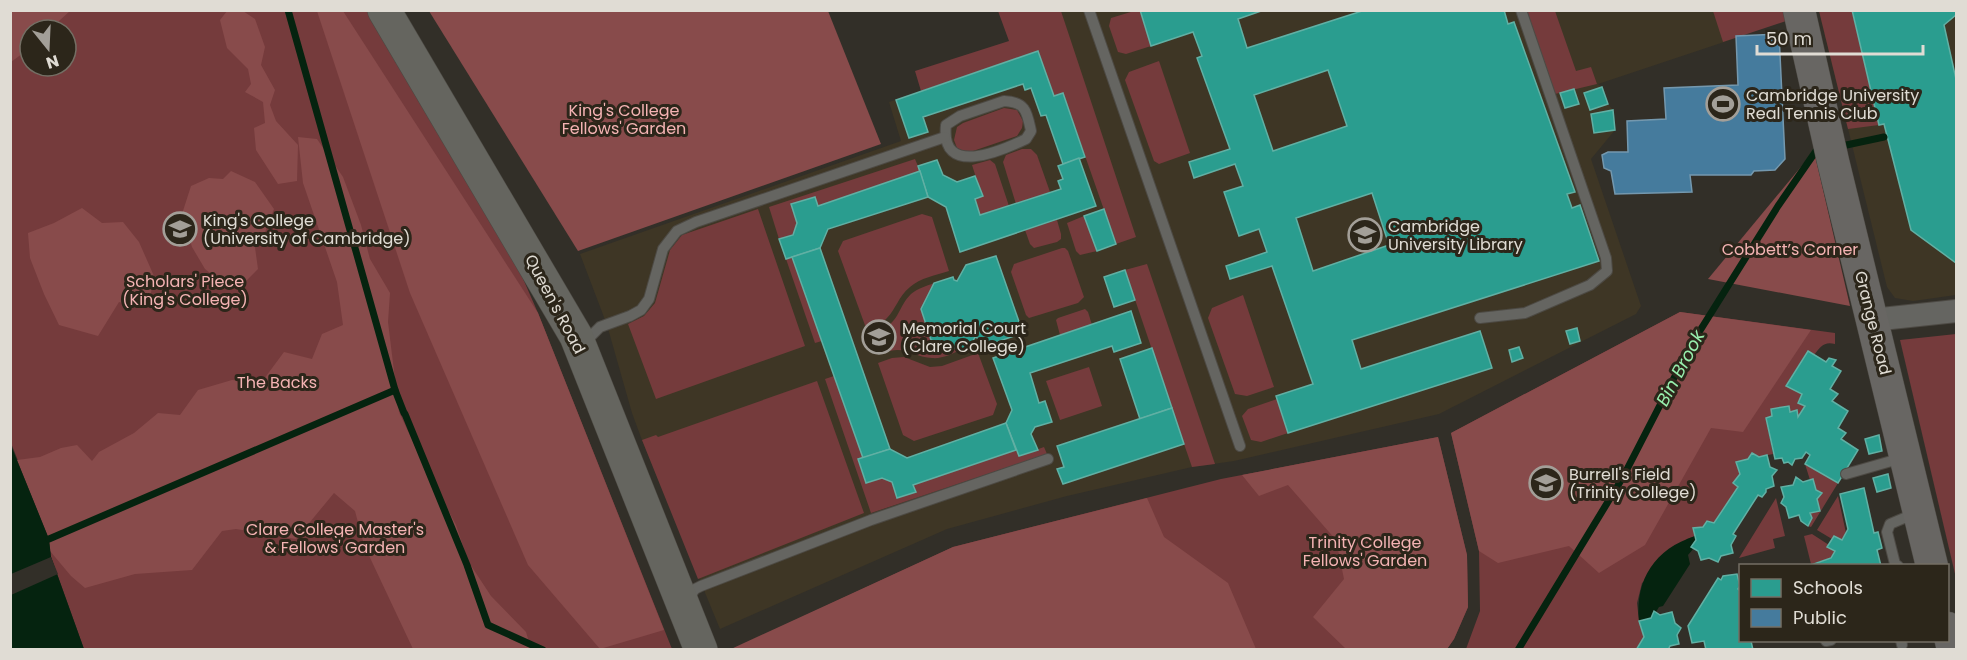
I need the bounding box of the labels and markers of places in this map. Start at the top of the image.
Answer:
place label: Cambridge University Real Tennis Club [1746,84,1919,125]
sports icon: Cambridge University Real Tennis Club [1705,86,1741,122]
place label: King's College (University of Cambridge) [203,209,410,250]
school or university icon: King's College (University of Cambridge) [162,211,198,247]
place label: Cambridge University Library [1388,215,1523,256]
school or university icon: Cambridge University Library [1347,217,1383,253]
place label: Memorial Court (Clare College) [902,317,1026,358]
school or university icon: Memorial Court (Clare College) [861,319,897,355]
place label: Burrell's Field (Trinity College) [1569,463,1697,504]
school or university icon: Burrell's Field (Trinity College) [1528,465,1564,501]

